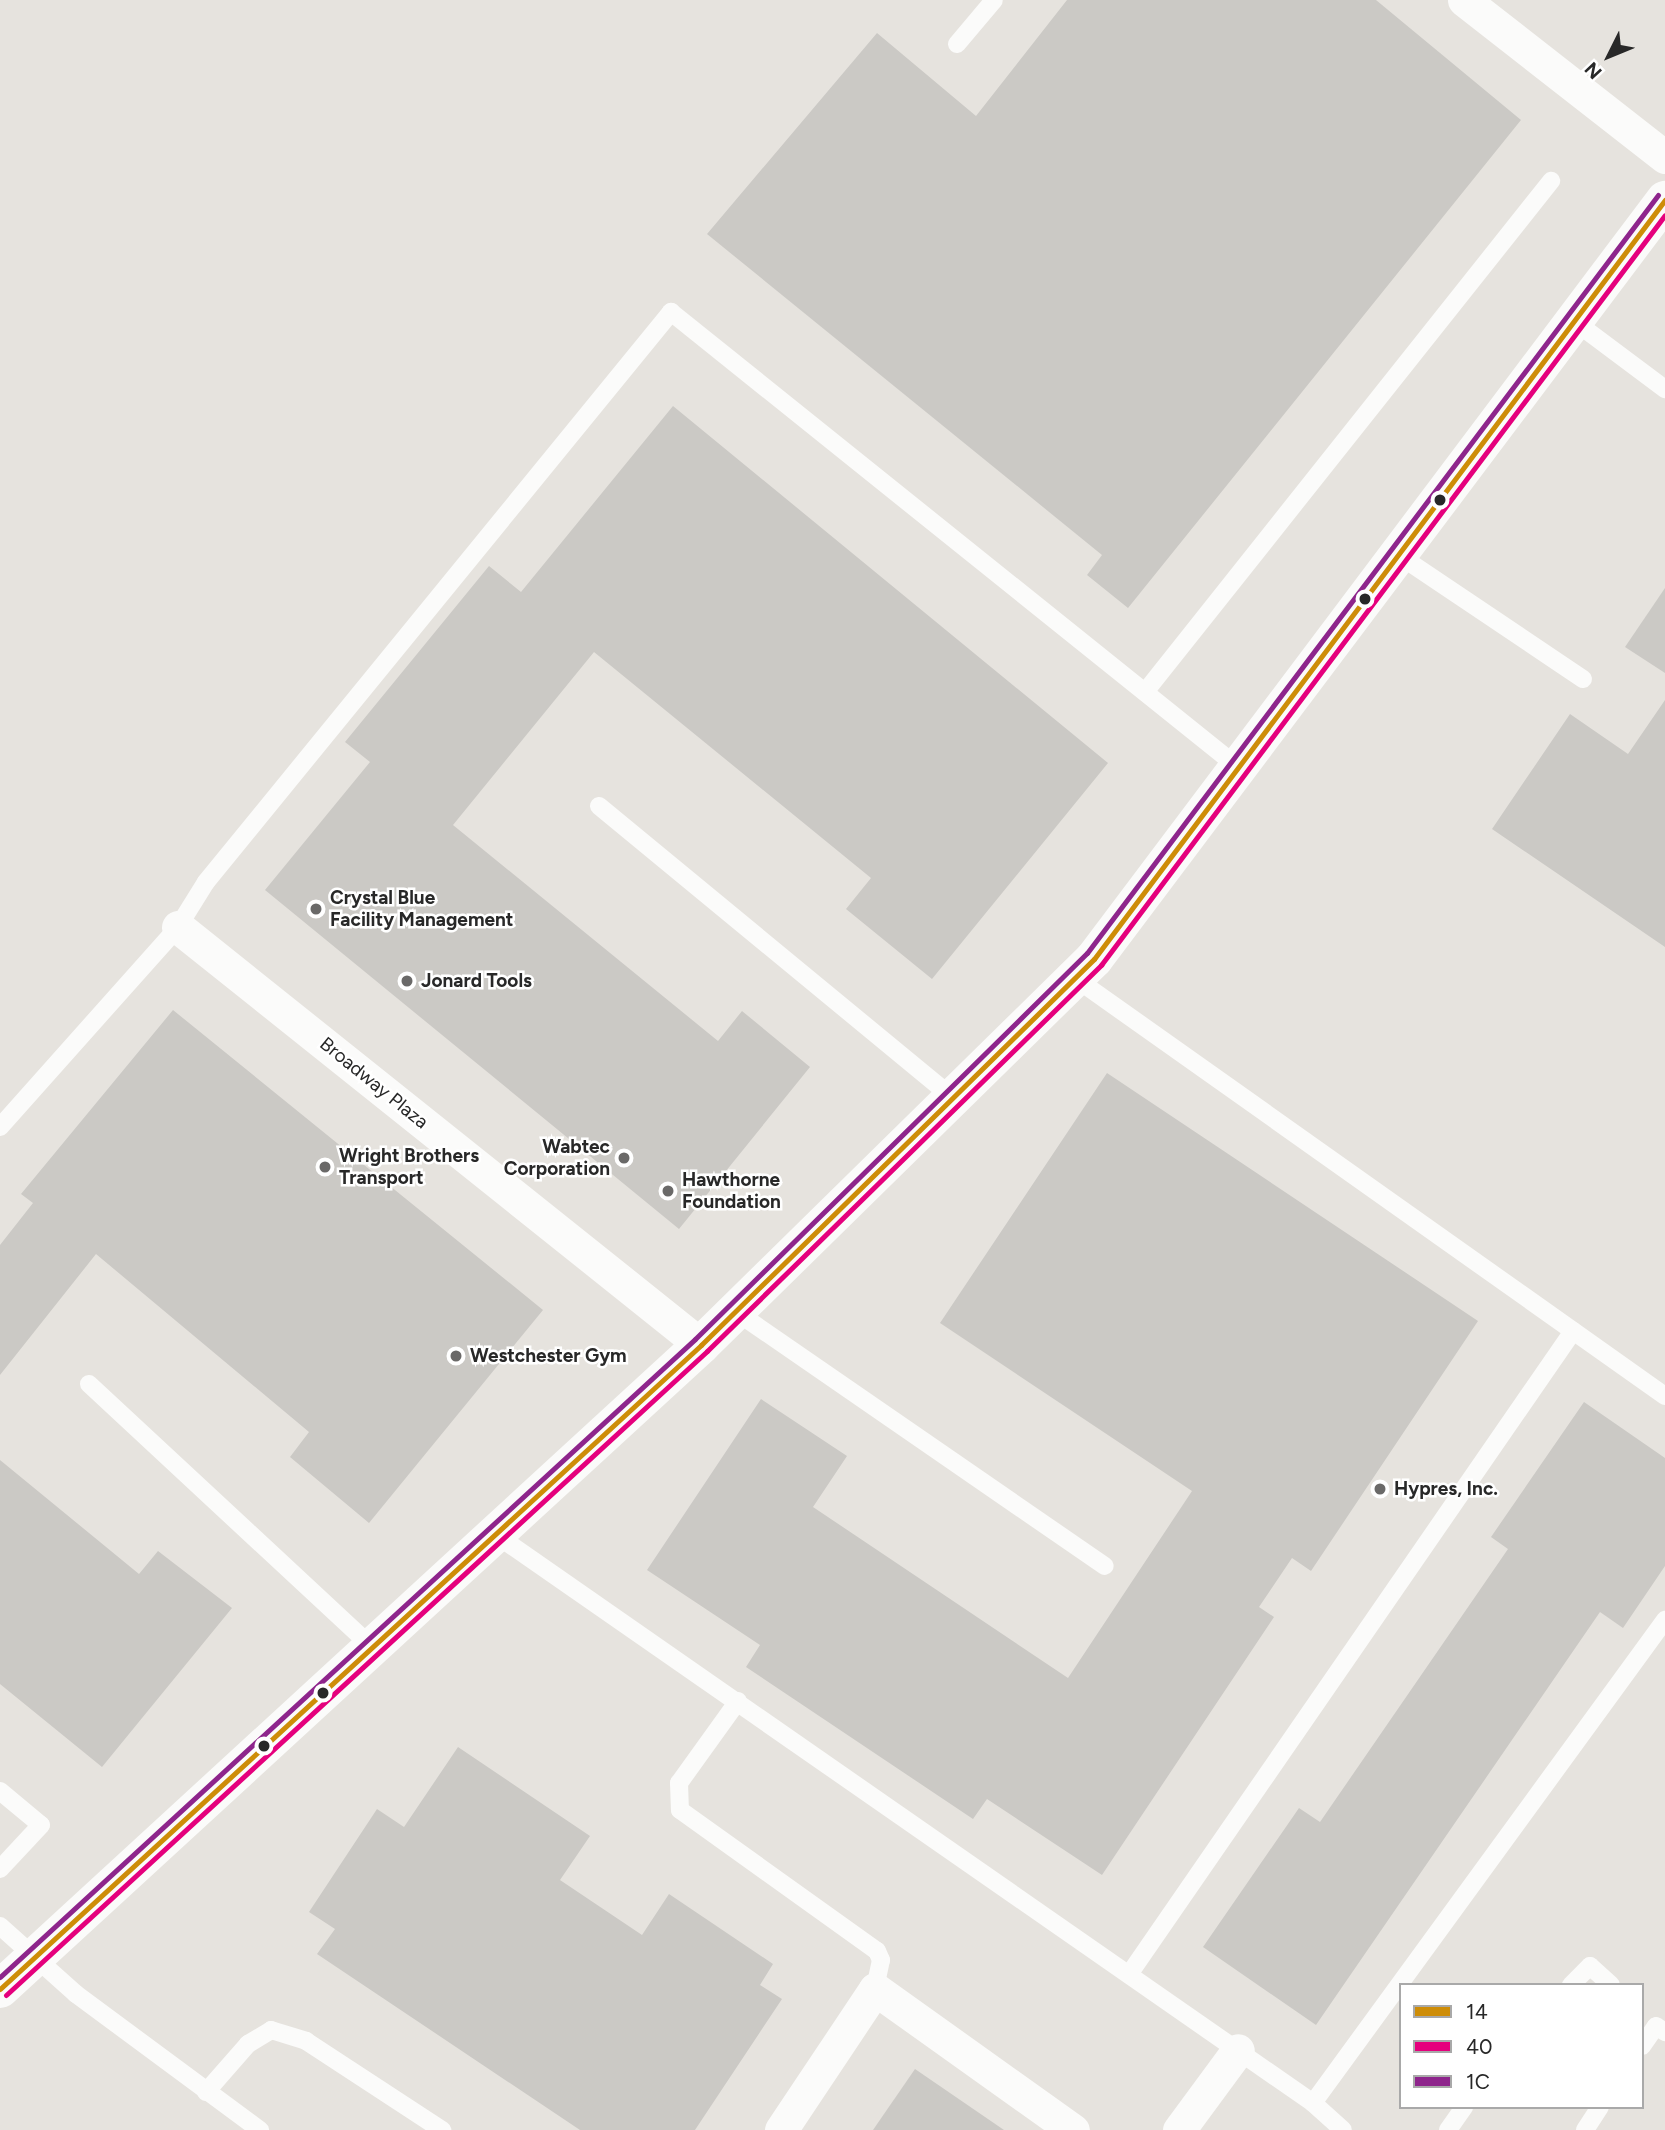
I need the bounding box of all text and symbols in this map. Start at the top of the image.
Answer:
north arrow [1574,21,1644,91]
text: N [1580,57,1607,84]
unlabelled marker [1433,493,1447,507]
unlabelled marker [1358,592,1372,606]
place label: Crystal Blue Facility Management [330,887,513,931]
marker: Crystal Blue Facility Management [308,901,324,917]
place label: Jonard Tools [421,970,532,992]
marker: Jonard Tools [399,973,415,989]
street label: Broadway Plaza [315,1032,433,1134]
place label: Wabtec Corporation [504,1136,610,1180]
place label: Wright Brothers Transport [339,1145,479,1189]
marker: Wabtec Corporation [616,1150,632,1166]
marker: Wright Brothers Transport [317,1159,333,1175]
place label: Hawthorne Foundation [682,1169,781,1213]
marker: Hawthorne Foundation [660,1183,676,1199]
place label: Westchester Gym [470,1345,627,1367]
marker: Westchester Gym [448,1348,464,1364]
place label: Hypres, Inc. [1394,1478,1498,1500]
marker: Hypres, Inc. [1372,1481,1388,1497]
unlabelled marker [316,1686,330,1700]
unlabelled marker [257,1739,271,1753]
legend [1399,1983,1644,2109]
text: 14 [1466,1999,1488,2024]
text: 40 [1466,2034,1493,2059]
text: 1C [1466,2069,1490,2094]

